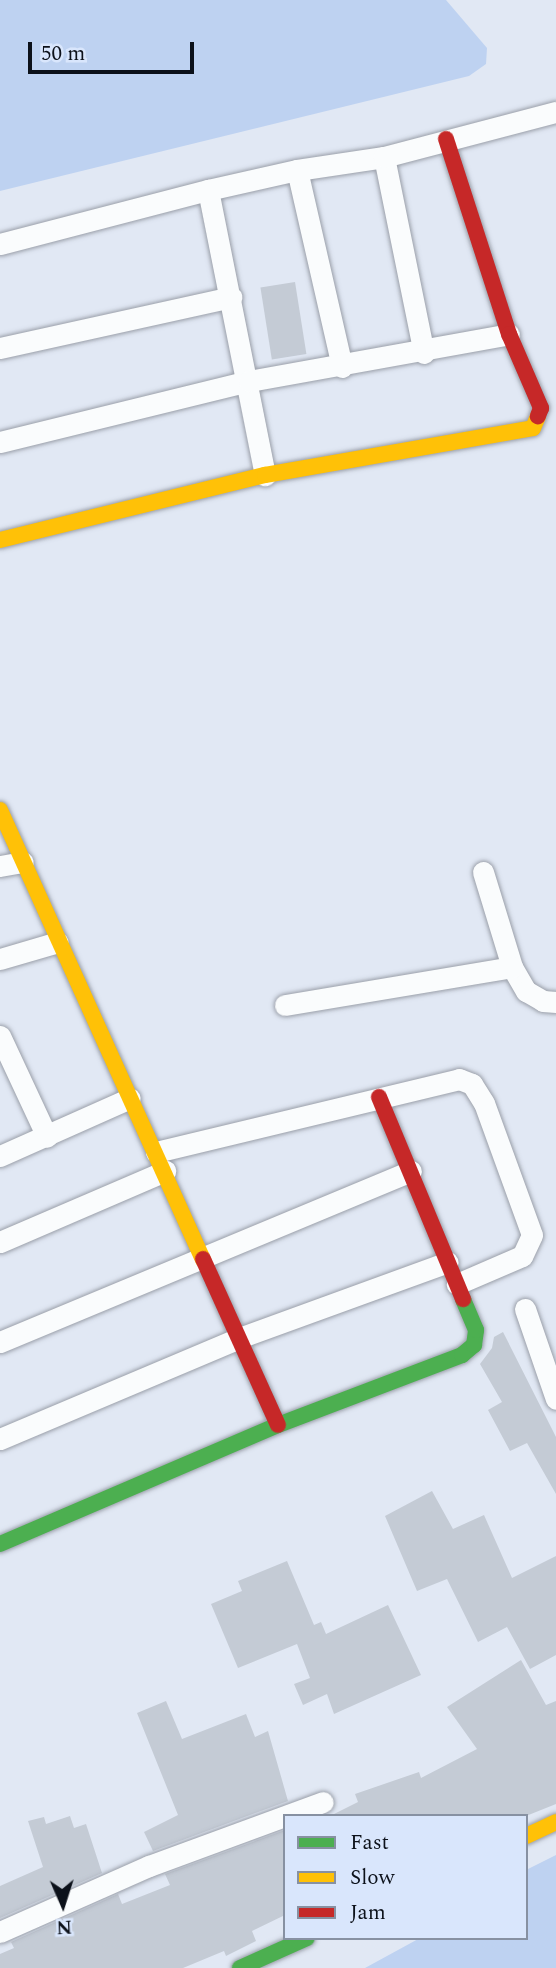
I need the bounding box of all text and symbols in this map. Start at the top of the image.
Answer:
scale bar [32,28,198,72]
text: 50 m [41,38,85,70]
legend [283,1814,528,1940]
text: Fast [350,1827,389,1859]
text: Slow [350,1862,394,1894]
north arrow [28,1870,98,1940]
text: Jam [350,1897,386,1929]
text: N [56,1912,73,1941]

